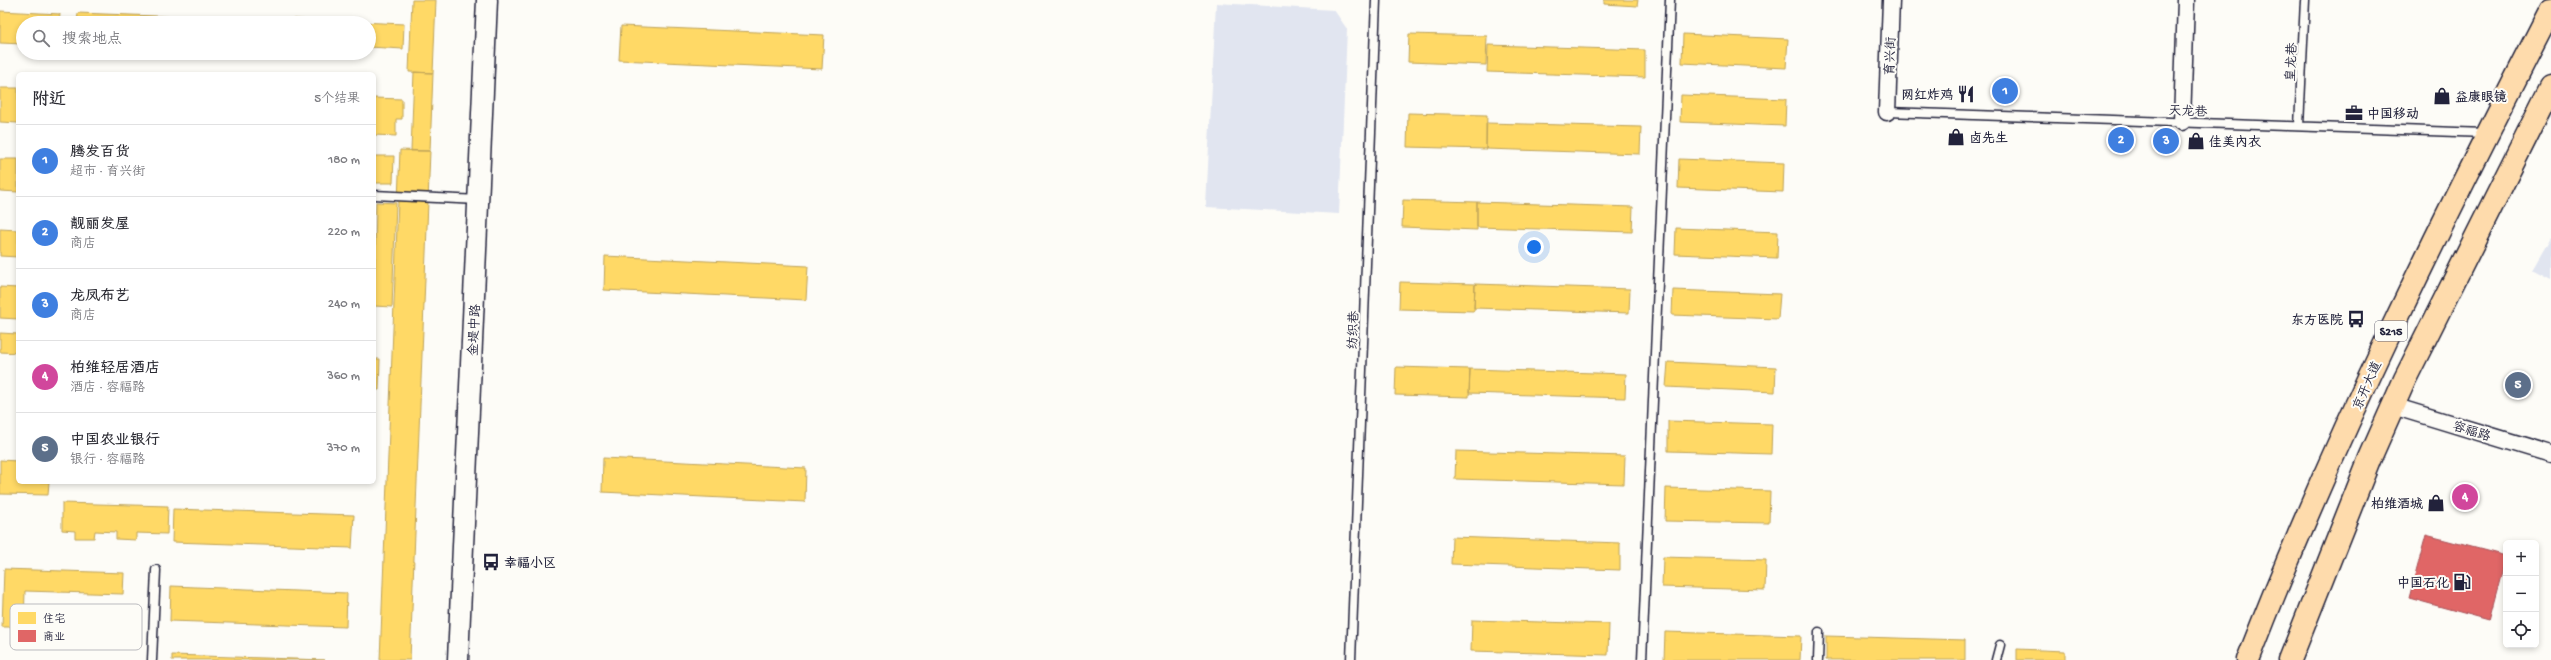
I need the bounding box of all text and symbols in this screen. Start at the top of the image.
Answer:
search box [16,16,376,60]
icon: search [30,27,52,49]
text: 搜索地点 [62,31,122,49]
street label: 育兴街 [1882,36,1900,76]
street label: 皇龙巷 [2283,42,2301,82]
pin: 1 [1992,76,2018,106]
restaurant icon: 网红炸鸡 [1956,84,1976,104]
shop icon: 益康眼镜 [2432,86,2452,106]
place label: 网红炸鸡 [1901,88,1953,104]
place label: 益康眼镜 [2455,90,2507,106]
text: 附近 [32,91,66,111]
text: 5个结果 [314,92,360,107]
street label: 天龙巷 [2168,103,2208,121]
office icon: 中国移动 [2344,103,2364,123]
place label: 中国移动 [2367,107,2419,123]
pin: 2 [2108,125,2134,155]
pin: 3 [2153,126,2179,156]
shop icon: 卤先生 [1946,127,1966,147]
place label: 卤先生 [1969,131,2008,147]
shop icon: 佳美内衣 [2186,131,2206,151]
place label: 佳美内衣 [2209,134,2261,151]
text: 腾发百货 [70,144,130,162]
text: 1 [42,153,48,168]
text: 180 m [328,153,360,168]
text: 超市 · 育兴街 [70,165,145,180]
text: 靓丽发屋 [70,216,130,234]
text: 2 [42,225,48,240]
text: 220 m [328,225,360,240]
text: 商店 [70,237,96,252]
your location [1524,237,1544,257]
text: 龙凤布艺 [70,288,130,306]
text: 3 [42,297,48,312]
text: 240 m [328,297,360,312]
street label: 金堤中路 [466,304,484,356]
text: 商店 [70,309,96,324]
bus stop icon: 东方医院 [2346,309,2366,329]
street label: 纺织巷 [1345,310,1363,350]
place label: 东方医院 [2291,312,2343,329]
road number: S215 [2375,321,2407,341]
street label: 京开大道 [2350,359,2386,413]
text: 柏维轻居酒店 [70,360,160,378]
text: 4 [42,369,48,384]
text: 360 m [327,369,360,384]
pin: 5 [2505,370,2531,400]
text: 酒店 · 容福路 [70,381,145,396]
street label: 容福路 [2450,419,2492,445]
text: 中国农业银行 [70,432,160,450]
text: 5 [42,441,48,456]
text: 370 m [327,441,360,456]
text: 银行 · 容福路 [70,453,145,468]
pin: 4 [2452,482,2478,512]
shop icon: 柏维酒城 [2426,493,2446,513]
place label: 柏维酒城 [2371,496,2423,513]
map controls [2503,540,2539,648]
button: + [2503,540,2539,576]
bus stop icon: 幸福小区 [481,552,501,572]
place label: 幸福小区 [504,556,556,572]
fuel station icon: 中国石化 [2452,572,2472,592]
place label: 中国石化 [2397,576,2449,592]
button: − [2503,576,2539,612]
legend [10,604,142,650]
button: locate [2503,612,2539,648]
text: 住宅 [43,613,65,626]
text: 商业 [43,631,65,644]

